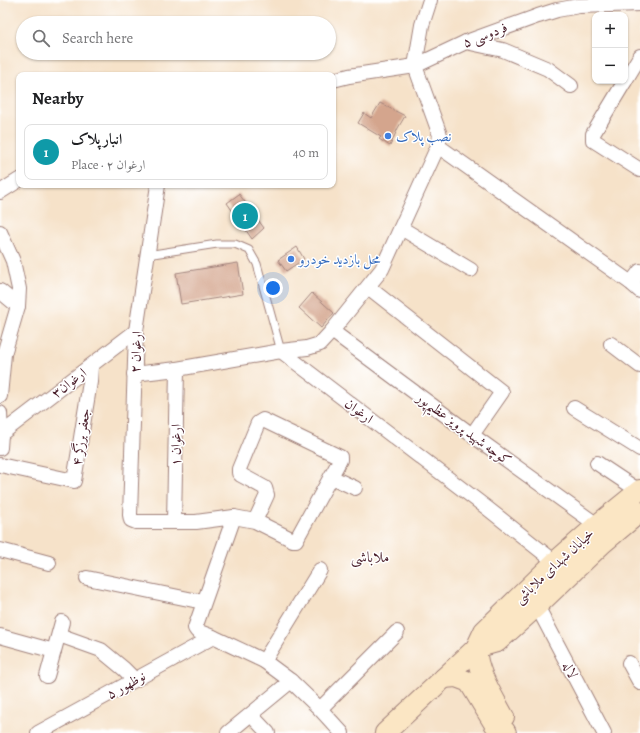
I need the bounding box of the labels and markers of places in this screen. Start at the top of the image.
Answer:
place label: نصب پلاک [396,127,452,147]
marker: نصب پلاک [383,131,393,141]
pin: 1 [232,201,258,231]
place label: محل بازدید خودرو [297,250,381,270]
marker: محل بازدید خودرو [286,254,296,264]

